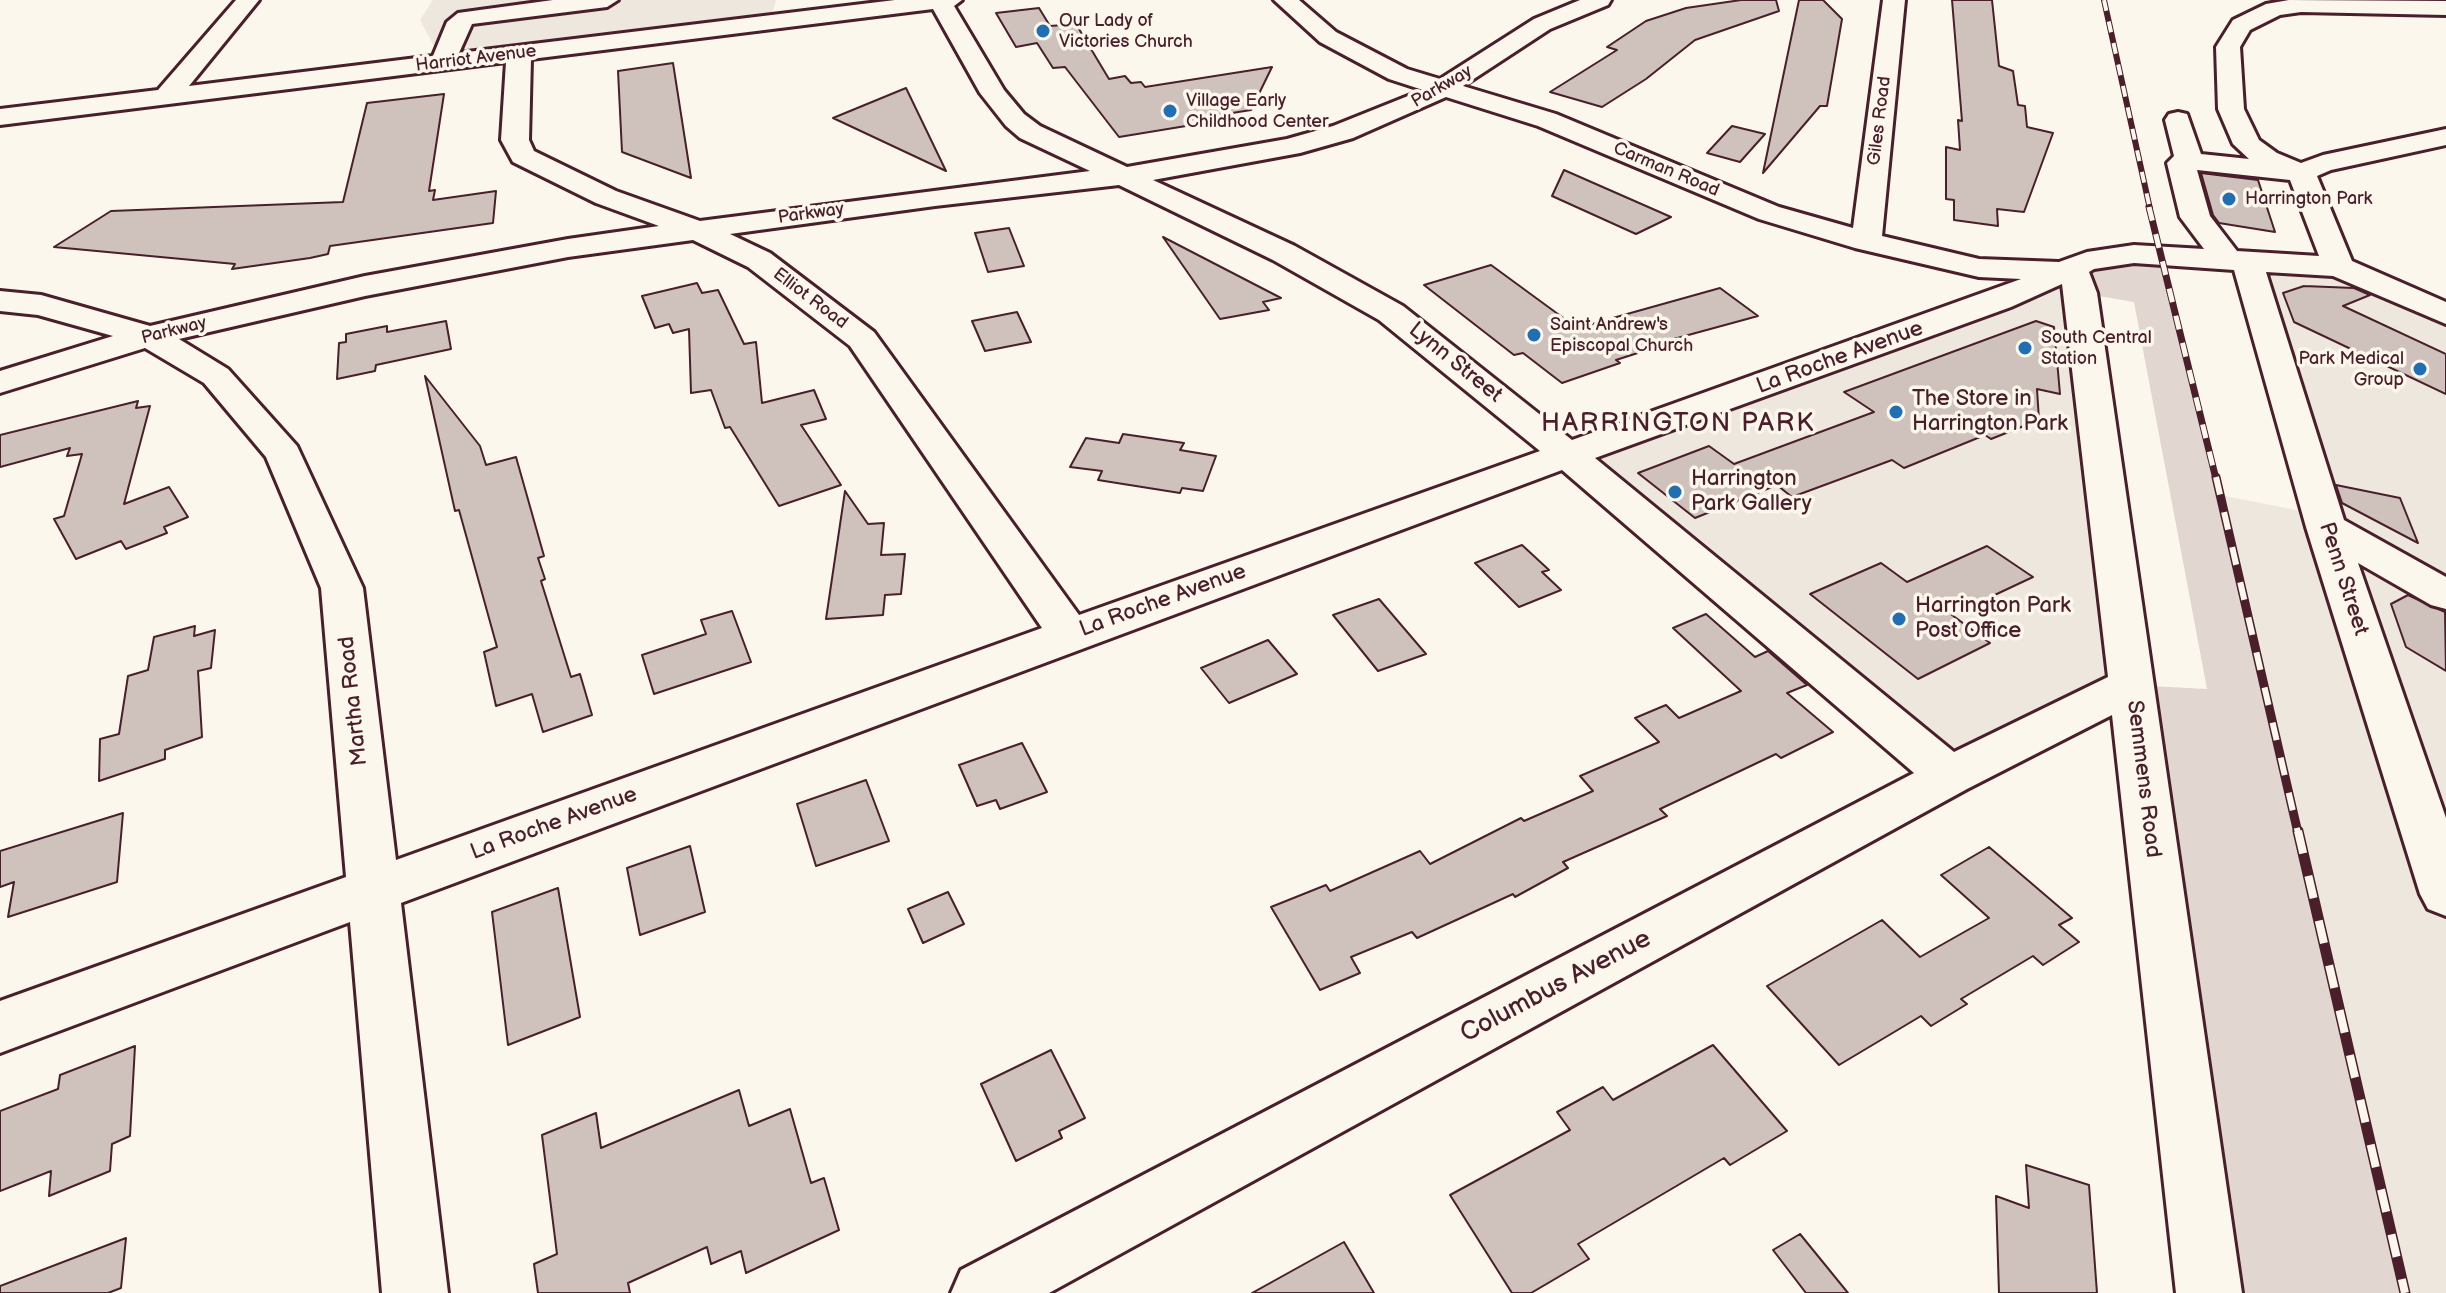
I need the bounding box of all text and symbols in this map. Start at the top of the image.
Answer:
place label: Our Lady of Victories Church [1059,10,1193,52]
marker: Our Lady of Victories Church [1034,22,1052,40]
street label: Harriot Avenue [414,41,538,77]
street label: Parkway [1408,61,1476,113]
street label: Giles Road [1864,75,1896,167]
place label: Village Early Childhood Center [1186,90,1329,132]
marker: Village Early Childhood Center [1161,102,1179,120]
street label: Carman Road [1610,138,1722,202]
place label: Harrington Park [2245,188,2372,210]
marker: Harrington Park [2220,190,2238,208]
street label: Parkway [777,199,845,229]
street label: Elliot Road [768,264,852,334]
street label: Parkway [139,312,209,350]
place label: Saint Andrew's Episcopal Church [1550,314,1693,356]
street label: La Roche Avenue [1753,316,1927,400]
street label: Lynn Street [1403,317,1507,409]
marker: Saint Andrew's Episcopal Church [1525,326,1543,344]
place label: South Central Station [2041,327,2152,370]
marker: South Central Station [2016,339,2034,357]
place label: Park Medical Group [2299,348,2404,390]
marker: Park Medical Group [2411,360,2429,378]
place label: The Store in Harrington Park [1912,386,2068,438]
marker: The Store in Harrington Park [1887,403,1905,421]
district label: HARRINGTON PARK [1541,408,1815,440]
place label: Harrington Park Gallery [1691,466,1812,518]
marker: Harrington Park Gallery [1666,483,1684,501]
street label: Penn Street [2312,519,2374,639]
street label: La Roche Avenue [1076,559,1250,643]
place label: Harrington Park Post Office [1915,593,2071,644]
marker: Harrington Park Post Office [1890,610,1908,628]
street label: Martha Road [334,635,374,767]
street label: Semmens Road [2120,699,2166,859]
street label: La Roche Avenue [467,782,641,866]
street label: Columbus Avenue [1455,924,1657,1050]

